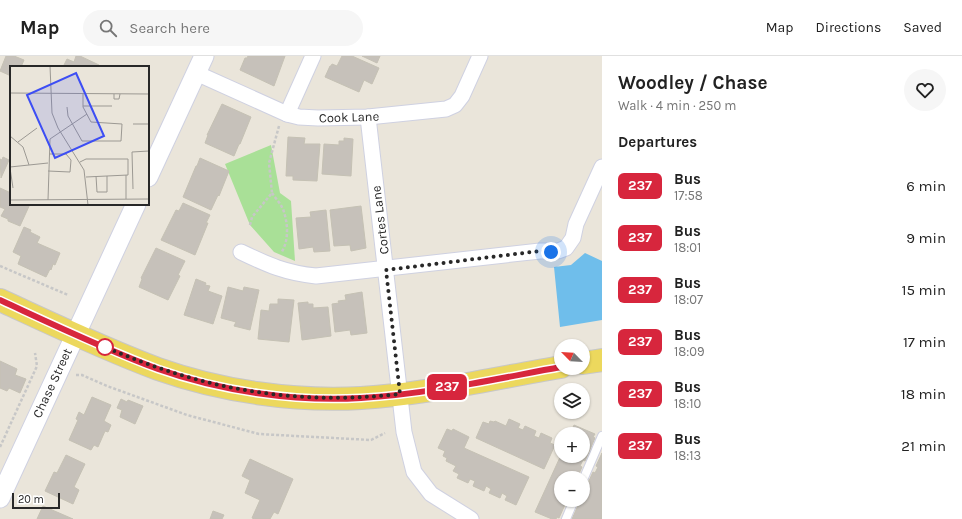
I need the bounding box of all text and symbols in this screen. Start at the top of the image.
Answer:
search box [83,10,363,46]
text: Map [20,17,59,39]
icon: search [97,17,119,39]
text: Search here [129,19,210,37]
text: Map [766,19,794,36]
text: Directions [816,19,881,36]
text: Saved [903,19,942,36]
inset map [10,66,149,205]
button: heart [904,69,946,111]
text: Woodley / Chase [618,72,767,94]
text: Walk · 4 min · 250 m [618,98,736,113]
street label: Cook Lane [319,108,380,126]
text: Departures [618,133,697,151]
text: Bus [674,170,701,188]
text: 237 [628,177,652,194]
text: 6 min [906,177,946,195]
street label: Cortes Lane [368,185,392,255]
text: 17:58 [674,188,703,203]
text: Bus [674,222,701,240]
text: 237 [628,229,652,246]
text: 9 min [906,229,946,247]
text: 18:01 [674,240,701,255]
your location [541,242,561,262]
text: Bus [674,274,701,292]
text: 237 [628,281,652,298]
text: 15 min [901,281,946,299]
text: 18:07 [674,292,703,307]
text: Bus [674,326,701,344]
text: 237 [628,333,652,350]
text: 17 min [903,333,946,351]
unlabelled marker [96,338,114,356]
north arrow [554,339,590,375]
map controls [554,339,590,507]
text: 18:09 [674,344,705,359]
street label: Chase Street [29,346,75,420]
line badge: 237 [424,374,470,400]
text: 237 [435,378,459,395]
text: Bus [674,378,701,396]
button: layers [554,383,590,419]
text: 237 [628,385,652,402]
text: 18 min [901,385,946,403]
text: 18:10 [674,396,701,411]
button: + [554,427,590,463]
text: Bus [674,430,701,448]
text: 237 [628,437,652,454]
text: 21 min [901,437,946,455]
text: 18:13 [674,448,701,463]
button: − [554,471,590,507]
scale bar [12,491,60,510]
text: 20 m [18,493,44,506]

